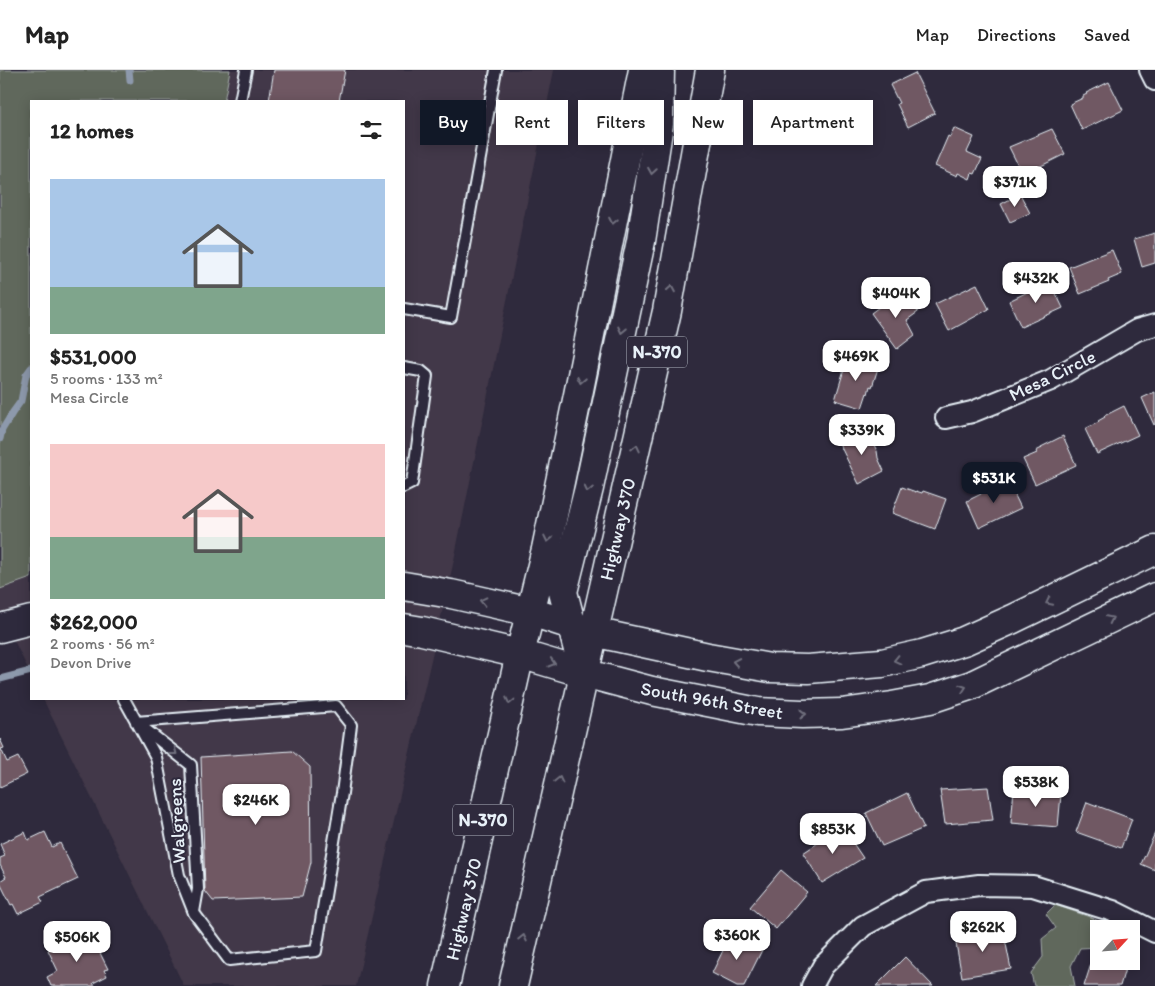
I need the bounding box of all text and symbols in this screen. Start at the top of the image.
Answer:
text: Map [25,20,69,49]
text: Map [916,24,949,46]
text: Directions [977,24,1056,46]
text: Saved [1084,24,1130,46]
chip: Buy [420,100,486,145]
chip: Rent [496,100,568,145]
chip: Filters [578,100,664,145]
chip: New [674,100,743,145]
chip: Apartment [753,100,873,145]
icon: filters [357,116,385,144]
text: 12 homes [50,118,134,143]
pin: $371K [980,166,1050,208]
one-way arrow [647,167,658,175]
text: $371K [994,172,1036,191]
icon: home [173,211,263,301]
one-way arrow [608,216,618,225]
pin: $432K [1001,262,1071,304]
text: $432K [1013,268,1059,287]
pin: $404K [861,276,931,319]
text: $404K [872,283,920,302]
one-way arrow [665,285,675,293]
one-way arrow [617,326,628,335]
road number: N-370 [627,336,687,368]
pin: $469K [821,340,891,382]
text: $531,000 [50,344,137,369]
street label: Mesa Circle [1005,345,1099,406]
text: $469K [834,346,878,365]
text: 5 rooms · 133 m² [50,369,163,388]
one-way arrow [577,376,587,385]
text: Mesa Circle [50,388,129,407]
pin: $339K [827,414,897,456]
text: $339K [840,420,884,439]
one-way arrow [630,443,640,452]
pin: $531K [959,462,1029,504]
text: $531K [973,468,1015,487]
icon: home [173,476,263,566]
street label: Highway 370 [595,476,640,583]
one-way arrow [583,485,594,494]
one-way arrow [543,535,554,544]
one-way arrow [479,596,488,607]
one-way arrow [1045,596,1054,606]
text: $262,000 [50,609,138,634]
one-way arrow [1105,615,1114,626]
text: 2 rooms · 56 m² [50,634,155,653]
text: Devon Drive [50,653,131,672]
one-way arrow [893,654,902,665]
one-way arrow [731,657,740,667]
one-way arrow [547,658,556,668]
street label: South 96th Street [639,677,785,724]
one-way arrow [958,684,966,694]
one-way arrow [505,697,516,706]
one-way arrow [800,709,807,719]
one-way arrow [169,747,178,756]
pin: $538K [1001,766,1071,808]
text: $538K [1014,772,1058,791]
one-way arrow [554,776,564,784]
street label: Walgreens [163,778,190,864]
pin: $246K [221,784,291,826]
text: $246K [234,790,278,809]
road number: N-370 [453,804,513,836]
pin: $853K [798,812,868,855]
text: $853K [811,819,855,838]
street label: Highway 370 [441,856,486,963]
pin: $262K [948,910,1018,953]
text: $262K [961,917,1005,936]
pin: $360K [702,918,772,961]
pin: $506K [42,920,112,963]
north arrow [1090,920,1140,970]
map controls [1090,920,1140,970]
text: $360K [714,925,760,944]
text: $506K [54,927,100,946]
one-way arrow [518,934,528,943]

